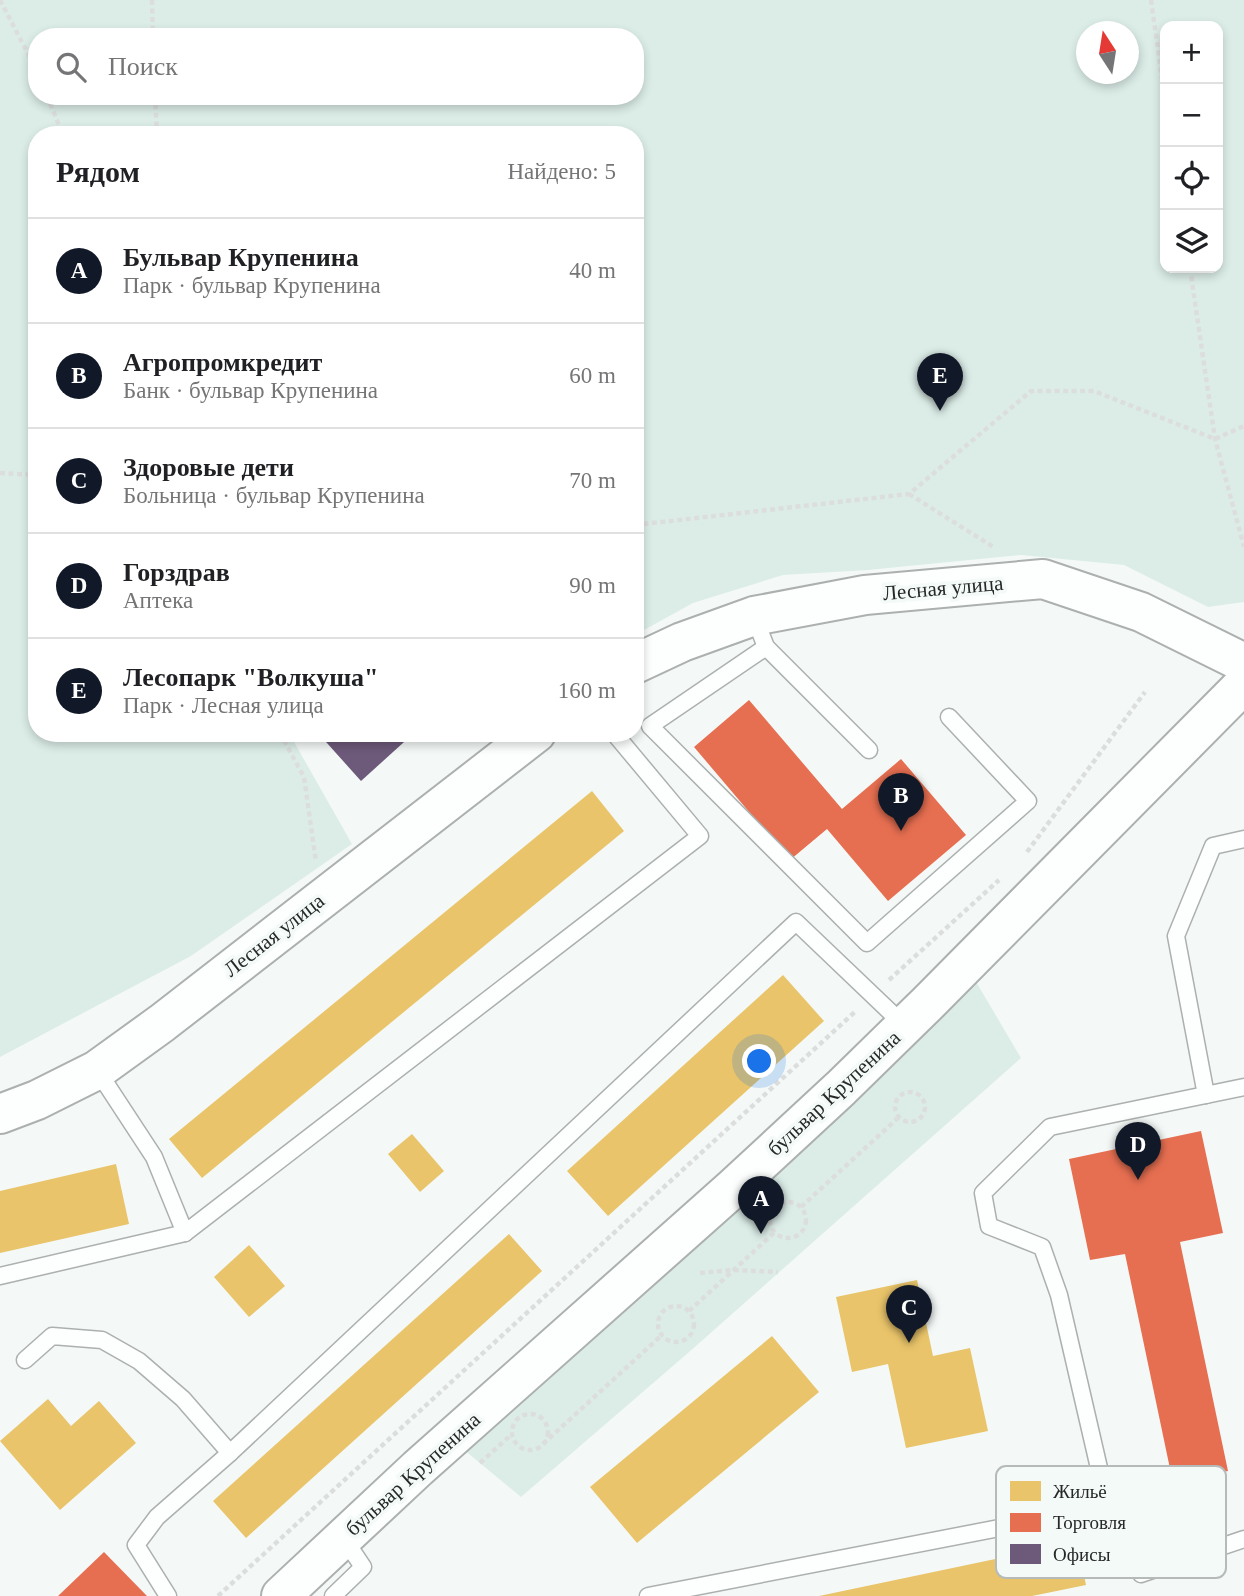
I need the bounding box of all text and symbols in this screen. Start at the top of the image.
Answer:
north arrow [1076,21,1139,84]
map controls [1160,21,1223,273]
button: + [1160,21,1223,84]
search box [28,28,644,105]
icon: search [52,48,90,86]
text: Поиск [108,52,178,81]
button: − [1160,84,1223,147]
button: locate [1160,147,1223,210]
text: Рядом [56,155,140,188]
text: Найдено: 5 [508,159,616,184]
button: layers [1160,210,1223,273]
text: Бульвар Крупенина [123,243,359,272]
text: A [71,258,87,283]
text: 40 m [569,258,616,283]
text: Парк · бульвар Крупенина [123,273,381,298]
text: Агропромкредит [123,348,322,377]
pin: E [917,353,963,411]
text: B [71,363,87,388]
text: 60 m [569,363,616,388]
text: Банк · бульвар Крупенина [123,378,378,403]
text: Здоровые дети [123,453,294,482]
text: C [71,468,87,493]
text: 70 m [569,468,616,493]
text: Больница · бульвар Крупенина [123,483,425,508]
text: Горздрав [123,558,230,587]
street label: Лесная улица [882,571,1005,605]
text: D [71,573,87,598]
text: 90 m [569,573,616,598]
text: Аптека [123,588,193,613]
text: Лесопарк "Волкуша" [123,663,379,692]
text: E [71,678,87,703]
text: 160 m [558,678,616,703]
text: Парк · Лесная улица [123,693,324,718]
pin: B [878,773,924,831]
street label: Лесная улица [219,888,329,982]
street label: бульвар Крупенина [763,1025,906,1161]
your location [742,1044,776,1078]
pin: D [1115,1122,1161,1180]
pin: A [738,1176,784,1234]
pin: C [886,1285,932,1343]
street label: бульвар Крупенина [341,1407,486,1541]
legend [996,1466,1226,1578]
text: Жильё [1053,1481,1107,1502]
text: Торговля [1053,1512,1126,1533]
text: Офисы [1053,1544,1111,1565]

